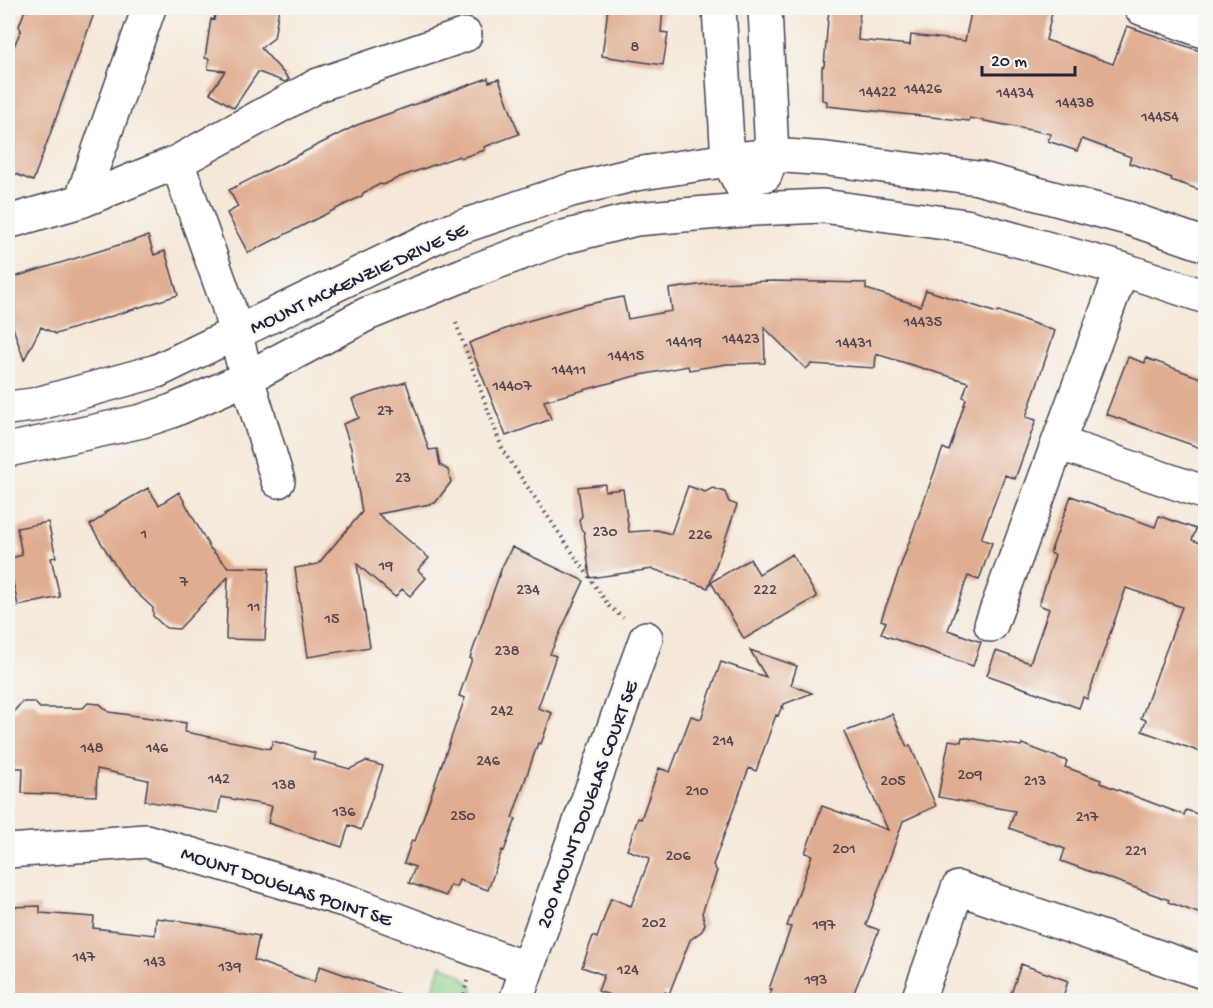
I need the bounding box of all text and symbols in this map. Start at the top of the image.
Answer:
house number: 8 [631,39,640,58]
scale bar [982,39,1075,77]
text: 20 m [991,52,1027,73]
house number: 14426 [903,81,943,100]
house number: 14422 [858,84,897,103]
house number: 14434 [995,85,1034,104]
house number: 14438 [1055,95,1095,114]
house number: 14454 [1140,109,1179,128]
street label: MOUNT MCKENZIE DRIVE SE [247,219,473,341]
house number: 14435 [903,314,942,333]
house number: 14423 [721,331,760,350]
house number: 14419 [665,334,702,353]
house number: 14431 [835,335,872,354]
house number: 14415 [607,348,644,367]
house number: 14411 [551,362,586,381]
house number: 14407 [491,378,532,397]
house number: 27 [377,403,394,422]
house number: 23 [395,470,411,489]
house number: 230 [592,524,618,543]
house number: 1 [140,526,147,545]
house number: 226 [688,527,713,546]
house number: 19 [378,558,393,577]
house number: 7 [179,574,189,593]
house number: 234 [516,582,540,601]
house number: 222 [753,582,777,601]
house number: 11 [247,599,260,618]
house number: 15 [324,611,339,630]
house number: 238 [495,643,520,662]
street label: 200 MOUNT DOUGLAS COURT SE [534,677,645,932]
house number: 242 [490,703,514,722]
house number: 214 [712,733,734,752]
house number: 148 [80,740,104,759]
house number: 146 [145,740,169,759]
house number: 246 [476,753,501,772]
house number: 209 [958,767,982,786]
house number: 142 [207,771,230,790]
house number: 205 [880,773,906,792]
house number: 213 [1024,773,1046,792]
house number: 138 [271,777,296,796]
house number: 210 [685,783,709,802]
house number: 136 [332,804,356,823]
house number: 250 [450,808,476,827]
house number: 217 [1076,809,1099,828]
house number: 201 [832,841,856,860]
street label: MOUNT DOUGLAS POINT SE [178,843,396,934]
house number: 221 [1125,843,1147,862]
house number: 206 [665,848,691,867]
house number: 202 [642,915,667,934]
house number: 197 [812,917,836,936]
house number: 147 [72,949,96,968]
house number: 143 [143,954,166,973]
house number: 139 [218,959,241,978]
house number: 124 [616,962,639,981]
house number: 193 [804,972,827,991]

